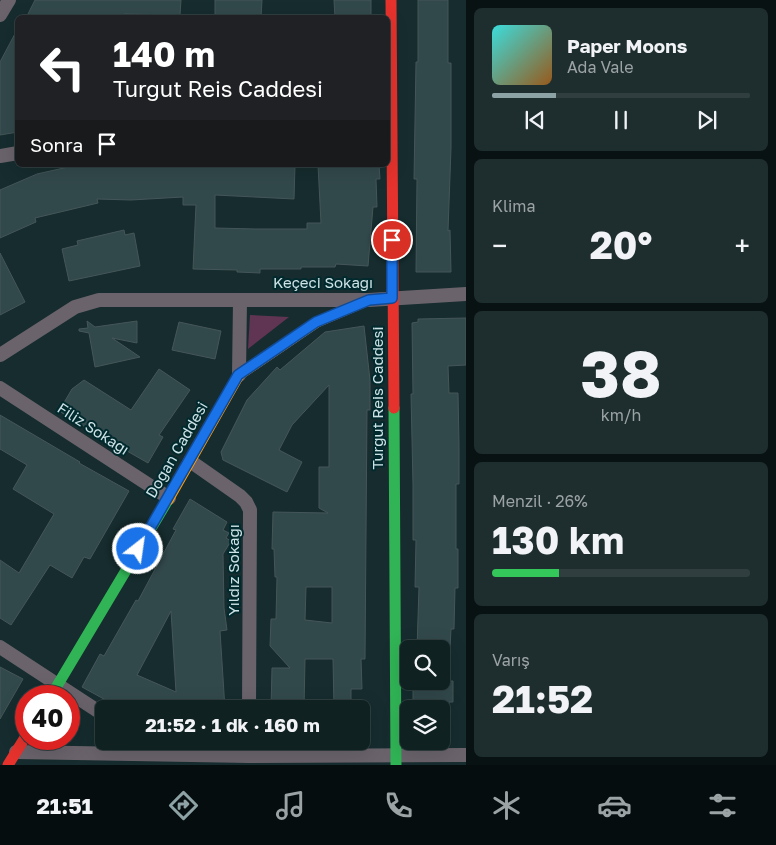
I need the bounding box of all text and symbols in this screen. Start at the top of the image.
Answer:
text: 140 m [113,33,215,75]
text: Paper Moons [567,34,687,57]
icon: left [30,35,95,100]
text: Ada Vale [567,57,633,77]
text: Turgut Reis Caddesi [113,75,323,102]
icon: previous [521,106,549,134]
icon: pause [607,106,635,134]
icon: next [693,106,721,134]
icon: arrive [93,130,121,158]
text: Sonra [30,133,83,156]
text: Klima [492,196,536,216]
pin [371,219,413,261]
text: 20° [590,222,652,267]
icon: arrive [378,226,406,254]
text: − [492,229,507,262]
text: + [735,229,750,262]
street label: Keçeci Sokağı [273,273,373,291]
street label: Turgut Reis Caddesi [368,326,386,470]
text: 38 [580,333,662,411]
street label: Filiz Sokağı [54,398,133,458]
street label: Doğan Caddesi [141,398,211,501]
text: km/h [601,405,641,425]
text: Menzil · 26% [492,491,588,511]
text: 130 km [492,517,624,562]
position arrow [111,522,163,574]
street label: Yıldız Sokağı [224,524,242,616]
map controls [400,640,450,750]
button: search [400,640,450,690]
text: Varış [492,650,530,670]
text: 21:52 [492,676,593,721]
speed limit sign: 40 [15,685,80,750]
button: layers [400,700,450,750]
text: 21:52 · 1 dk · 160 m [145,713,320,736]
icon: directions [166,788,201,823]
icon: music [273,788,308,823]
icon: phone [381,788,416,823]
icon: climate [489,788,524,823]
icon: car [597,788,632,823]
icon: filters [705,788,740,823]
text: 21:51 [36,792,93,819]

